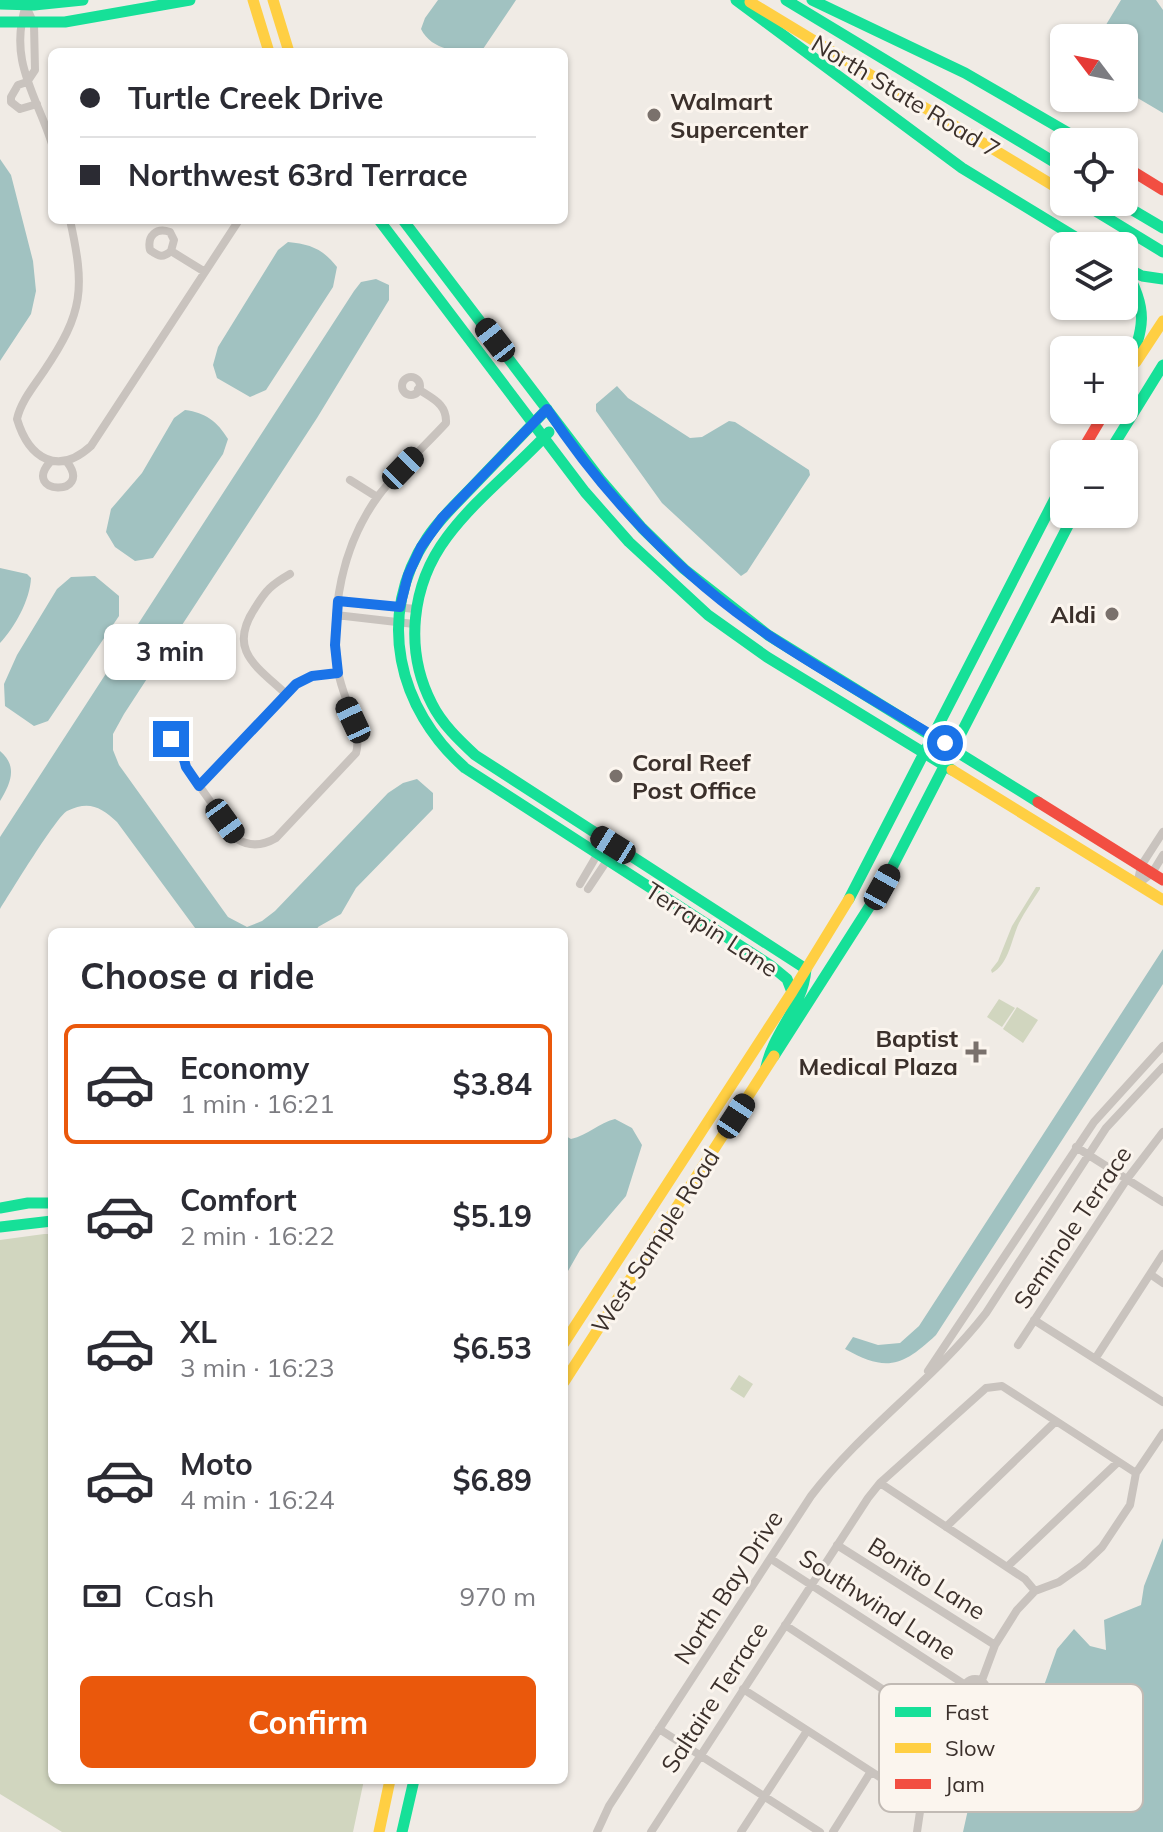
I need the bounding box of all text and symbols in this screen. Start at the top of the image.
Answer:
north arrow [1050,24,1138,112]
map controls [1050,24,1138,528]
street label: North State Road 7 [806,28,1006,164]
text: Turtle Creek Drive [128,79,383,117]
place label: Walmart Supercenter [670,86,809,144]
marker: Walmart Supercenter [645,106,663,124]
button: locate [1050,128,1138,216]
text: Northwest 63rd Terrace [128,156,468,194]
button: layers [1050,232,1138,320]
car [471,314,519,366]
button: + [1050,336,1138,424]
button: − [1050,440,1138,528]
car [378,442,428,494]
place label: Aldi [1051,599,1096,629]
marker: Aldi [1103,605,1121,623]
callout: 3 min [105,623,237,679]
text: 3 min [136,635,204,668]
car [332,693,374,747]
route end [153,721,189,757]
route start [927,725,963,761]
place label: Coral Reef Post Office [632,747,756,805]
marker: Coral Reef Post Office [607,767,625,785]
car [201,795,249,847]
car [586,822,640,868]
car [860,860,904,914]
street label: Terrapin Lane [640,875,784,983]
text: Choose a ride [80,953,314,998]
place label: Baptist Medical Plaza [799,1023,958,1081]
marker: Baptist Medical Plaza [965,1041,987,1063]
icon: car [84,1048,156,1120]
text: Economy [180,1049,309,1087]
text: $3.84 [453,1065,532,1103]
text: 1 min · 16:21 [180,1087,335,1120]
car [713,1089,759,1143]
street label: Seminole Terrace [1007,1140,1137,1314]
street label: West Sample Road [584,1143,726,1339]
icon: car [84,1180,156,1252]
text: Comfort [180,1181,297,1219]
text: $5.19 [453,1197,532,1235]
text: 2 min · 16:22 [180,1219,335,1252]
icon: car [84,1312,156,1384]
text: XL [180,1313,217,1351]
text: $6.53 [453,1329,532,1367]
text: 3 min · 16:23 [180,1351,335,1384]
icon: car [84,1444,156,1516]
text: Moto [180,1445,253,1483]
text: $6.89 [453,1461,532,1499]
text: 4 min · 16:24 [180,1483,335,1516]
street label: North Bay Drive [667,1504,789,1670]
street label: Bonito Lane [863,1530,991,1626]
street label: Southwind Lane [794,1542,962,1666]
icon: cash [80,1574,124,1618]
text: Cash [144,1577,215,1615]
text: 970 m [460,1580,536,1613]
street label: Saltaire Terrace [654,1616,774,1778]
button: Confirm [80,1676,536,1768]
legend [879,1684,1143,1812]
text: Fast [945,1698,989,1726]
text: Slow [945,1734,995,1762]
text: Jam [945,1770,985,1798]

